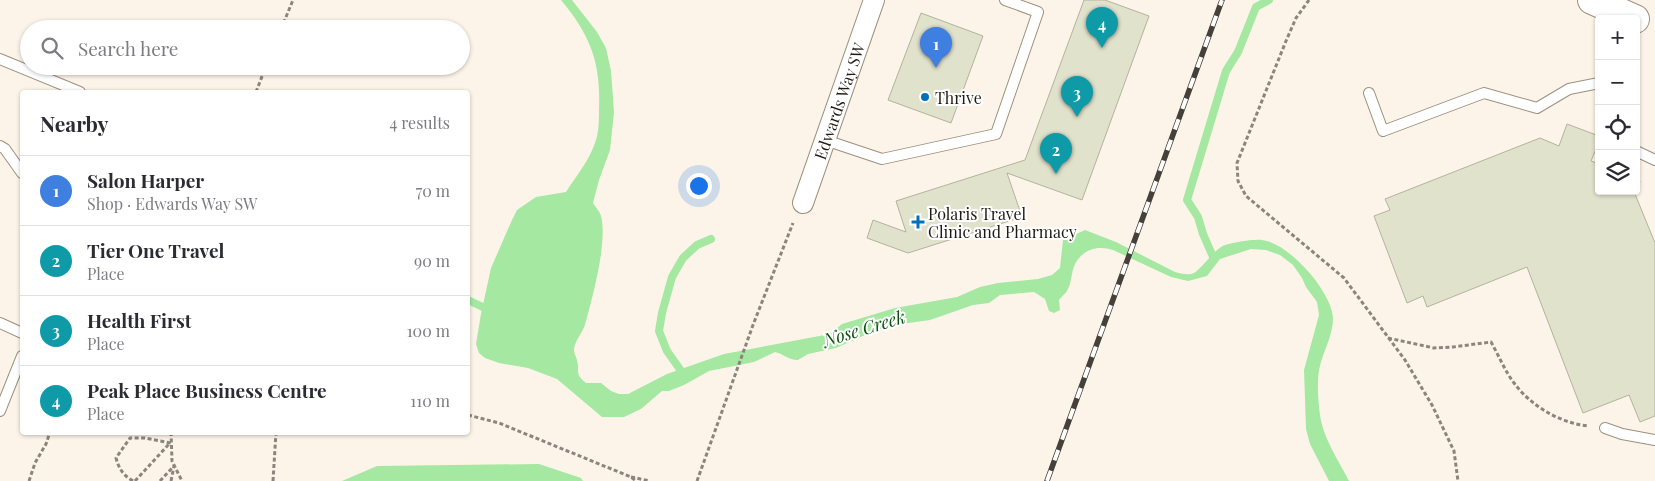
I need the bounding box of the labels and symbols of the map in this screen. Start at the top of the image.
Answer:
pin: 4 [1086,7,1118,48]
pin: 1 [920,27,952,68]
street label: Edwards Way SW [809,39,869,162]
pin: 3 [1061,76,1093,117]
place label: Thrive [935,87,982,108]
marker: Thrive [919,91,931,103]
pin: 2 [1040,133,1072,174]
your location [686,173,712,199]
place label: Polaris Travel Clinic and Pharmacy [928,203,1077,242]
marker: Polaris Travel Clinic and Pharmacy [912,216,924,228]
water label: Nose Creek [818,304,908,352]

